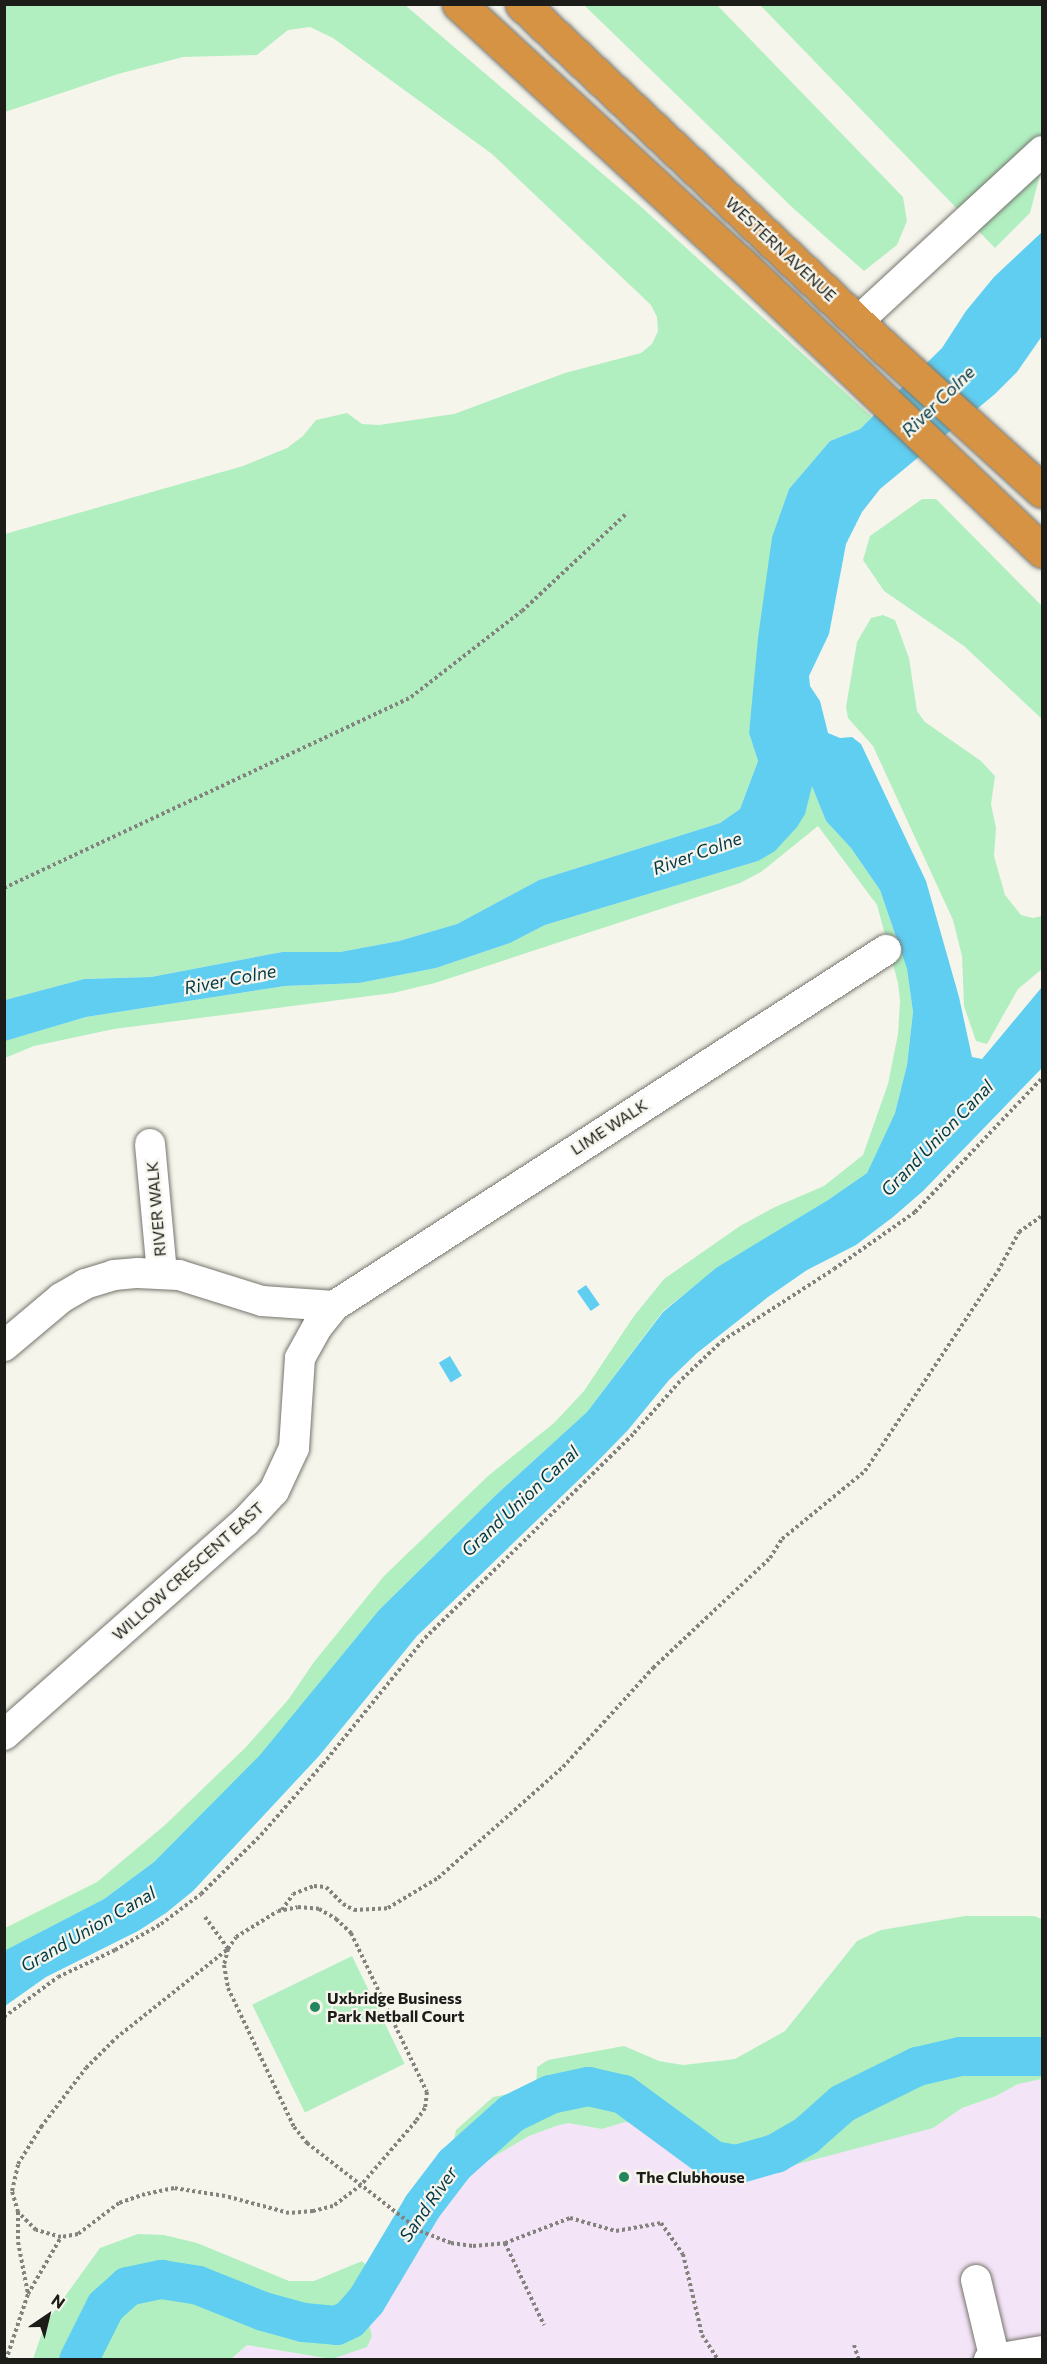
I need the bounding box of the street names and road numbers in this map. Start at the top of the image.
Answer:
street label: WESTERN AVENUE [722,193,840,305]
street label: LIME WALK [567,1095,651,1159]
street label: RIVER WALK [142,1161,170,1257]
street label: WILLOW CRESCENT EAST [108,1498,268,1644]

